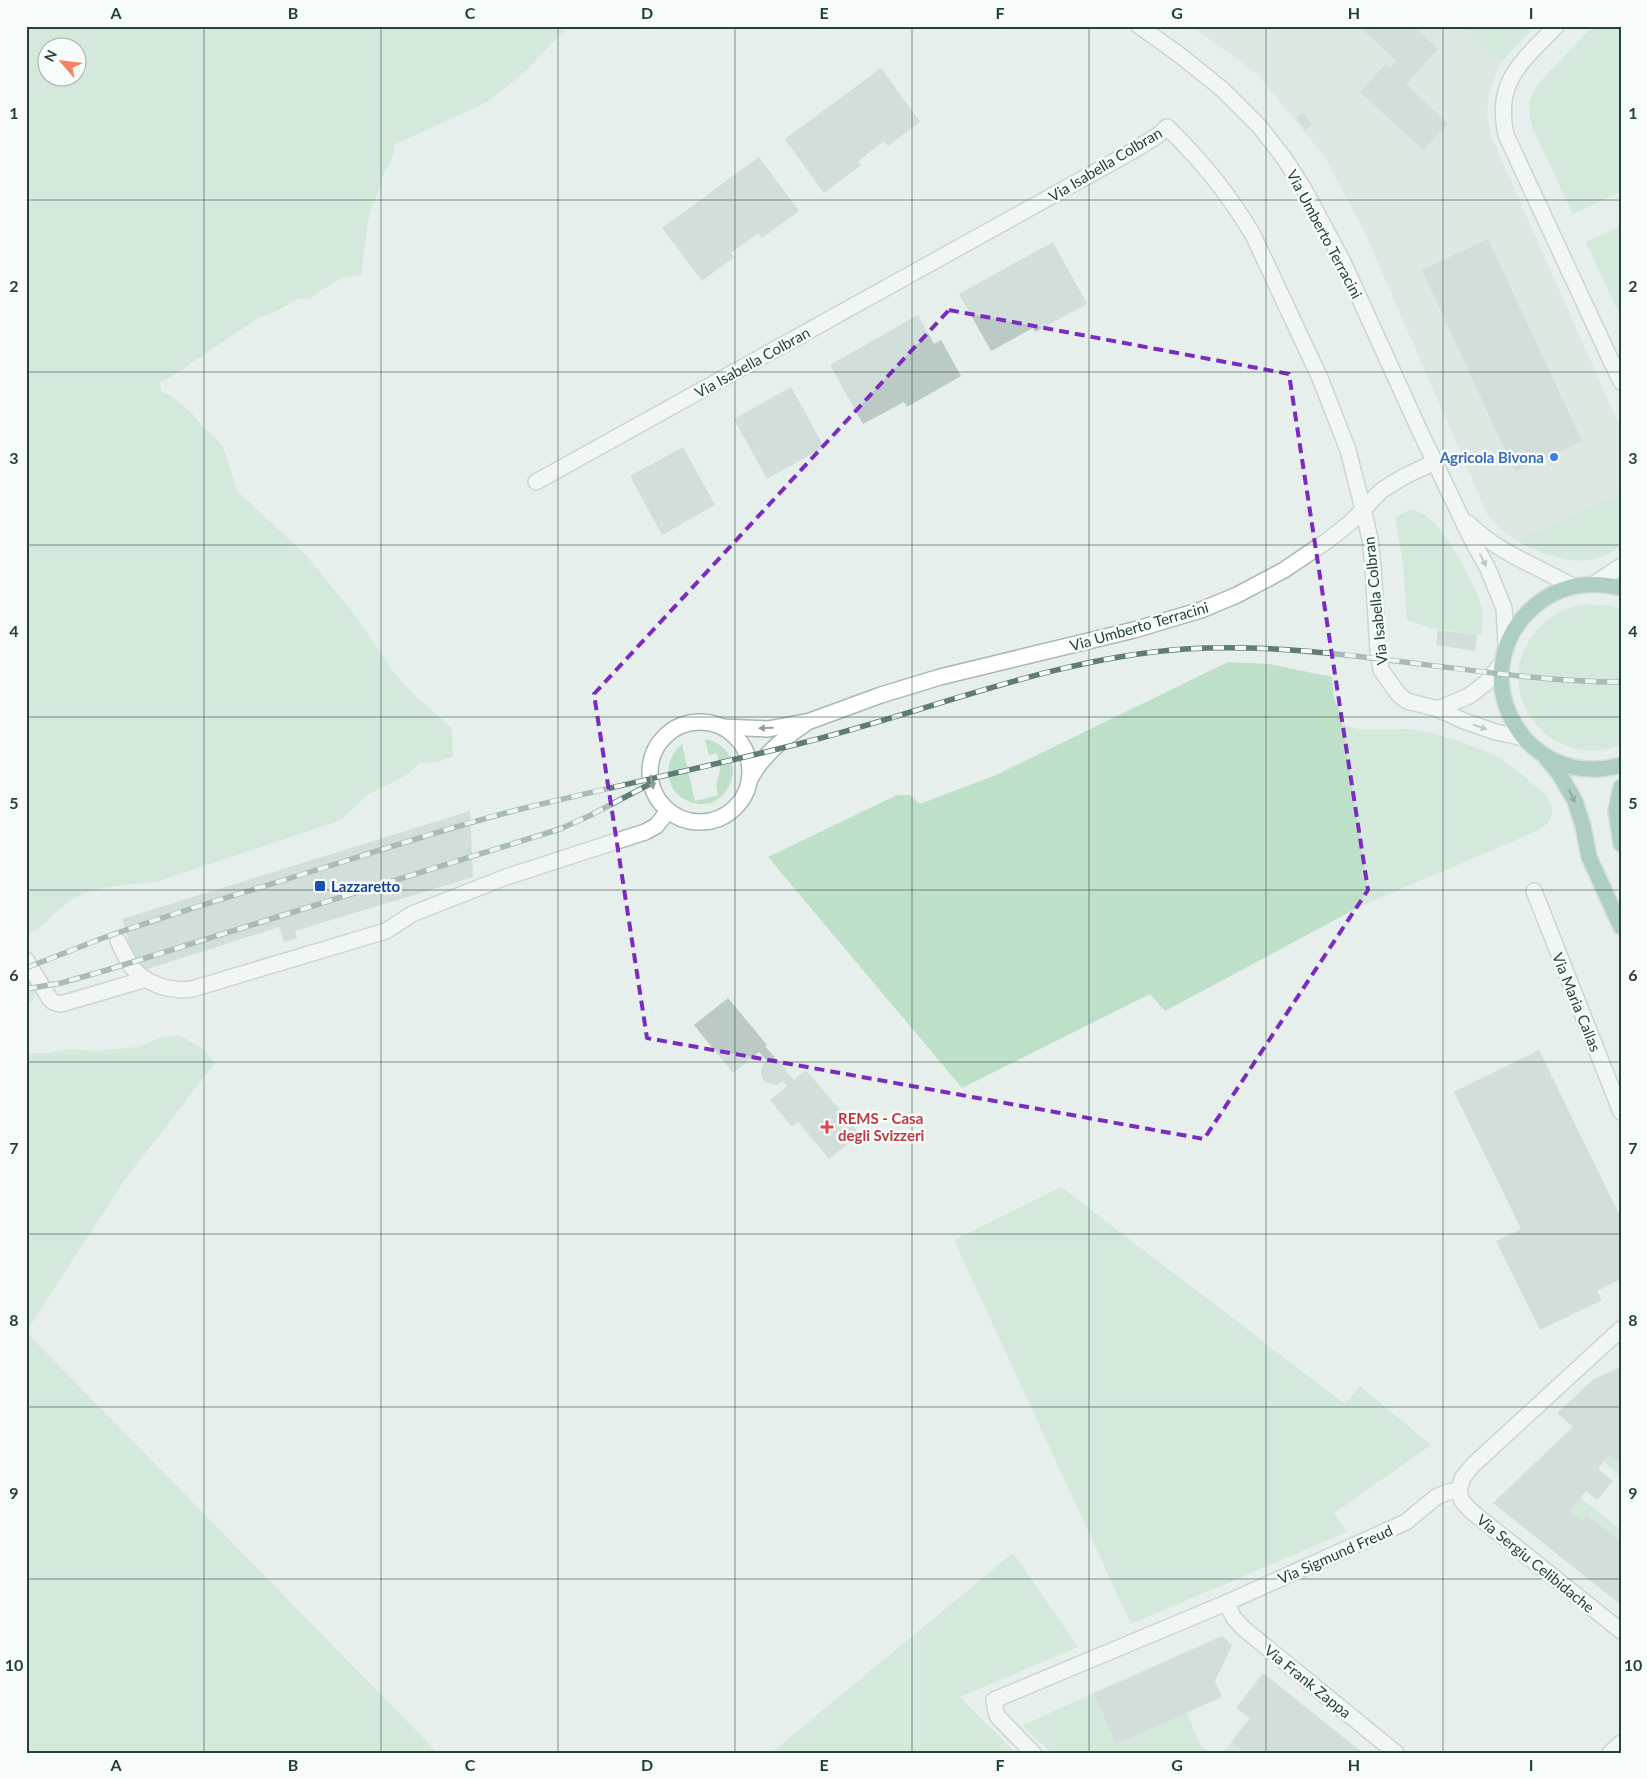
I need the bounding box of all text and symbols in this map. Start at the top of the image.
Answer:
text: A [109,3,122,22]
text: B [288,3,298,22]
text: C [465,3,476,22]
text: D [641,3,653,22]
text: E [819,3,829,22]
text: F [995,3,1005,22]
text: G [1171,3,1183,22]
text: H [1348,3,1360,22]
text: I [1529,3,1533,22]
north arrow [38,38,88,88]
text: N [40,47,60,64]
text: 1 [9,103,19,122]
text: 1 [1628,103,1638,122]
street label: Via Isabella Colbran [1045,123,1165,205]
street label: Via Umberto Terracini [1283,167,1367,301]
text: 2 [9,276,19,295]
text: 2 [1628,276,1638,295]
street label: Via Isabella Colbran [691,323,813,401]
text: 3 [9,448,19,467]
place label: Agricola Bivona [1439,448,1544,466]
text: 3 [1628,448,1638,467]
marker: Agricola Bivona [1548,451,1560,463]
street label: Via Isabella Colbran [1359,536,1391,666]
one-way arrow [1479,553,1487,568]
street label: Via Umberto Terracini [1068,598,1210,654]
text: 4 [9,621,19,640]
text: 4 [1628,621,1638,640]
one-way arrow [1473,723,1488,731]
one-way arrow [758,724,774,732]
one-way arrow [648,774,656,789]
one-way arrow [1568,789,1576,803]
text: 5 [9,793,19,812]
text: 5 [1628,793,1638,812]
place label: Lazzaretto [331,877,401,895]
marker: Lazzaretto [313,879,327,893]
street label: Via Maria Callas [1549,950,1605,1054]
text: 6 [9,965,19,984]
text: 6 [1628,965,1638,984]
place label: REMS - Casa degli Svizzeri [838,1109,924,1144]
marker: REMS - Casa degli Svizzeri [820,1120,834,1134]
text: 7 [9,1138,19,1157]
text: 7 [1628,1138,1638,1157]
text: 8 [9,1310,19,1329]
text: 8 [1628,1310,1638,1329]
text: 9 [9,1483,19,1502]
text: 9 [1628,1483,1638,1502]
street label: Via Sergiu Celibidache [1474,1510,1599,1616]
street label: Via Sigmund Freud [1275,1521,1395,1587]
street label: Via Frank Zappa [1261,1641,1355,1721]
text: 10 [5,1655,23,1674]
text: 10 [1624,1655,1642,1674]
text: A [109,1755,122,1774]
text: B [288,1755,298,1774]
text: C [465,1755,476,1774]
text: D [641,1755,653,1774]
text: E [819,1755,829,1774]
text: F [995,1755,1005,1774]
text: G [1171,1755,1183,1774]
text: H [1348,1755,1360,1774]
text: I [1529,1755,1533,1774]

